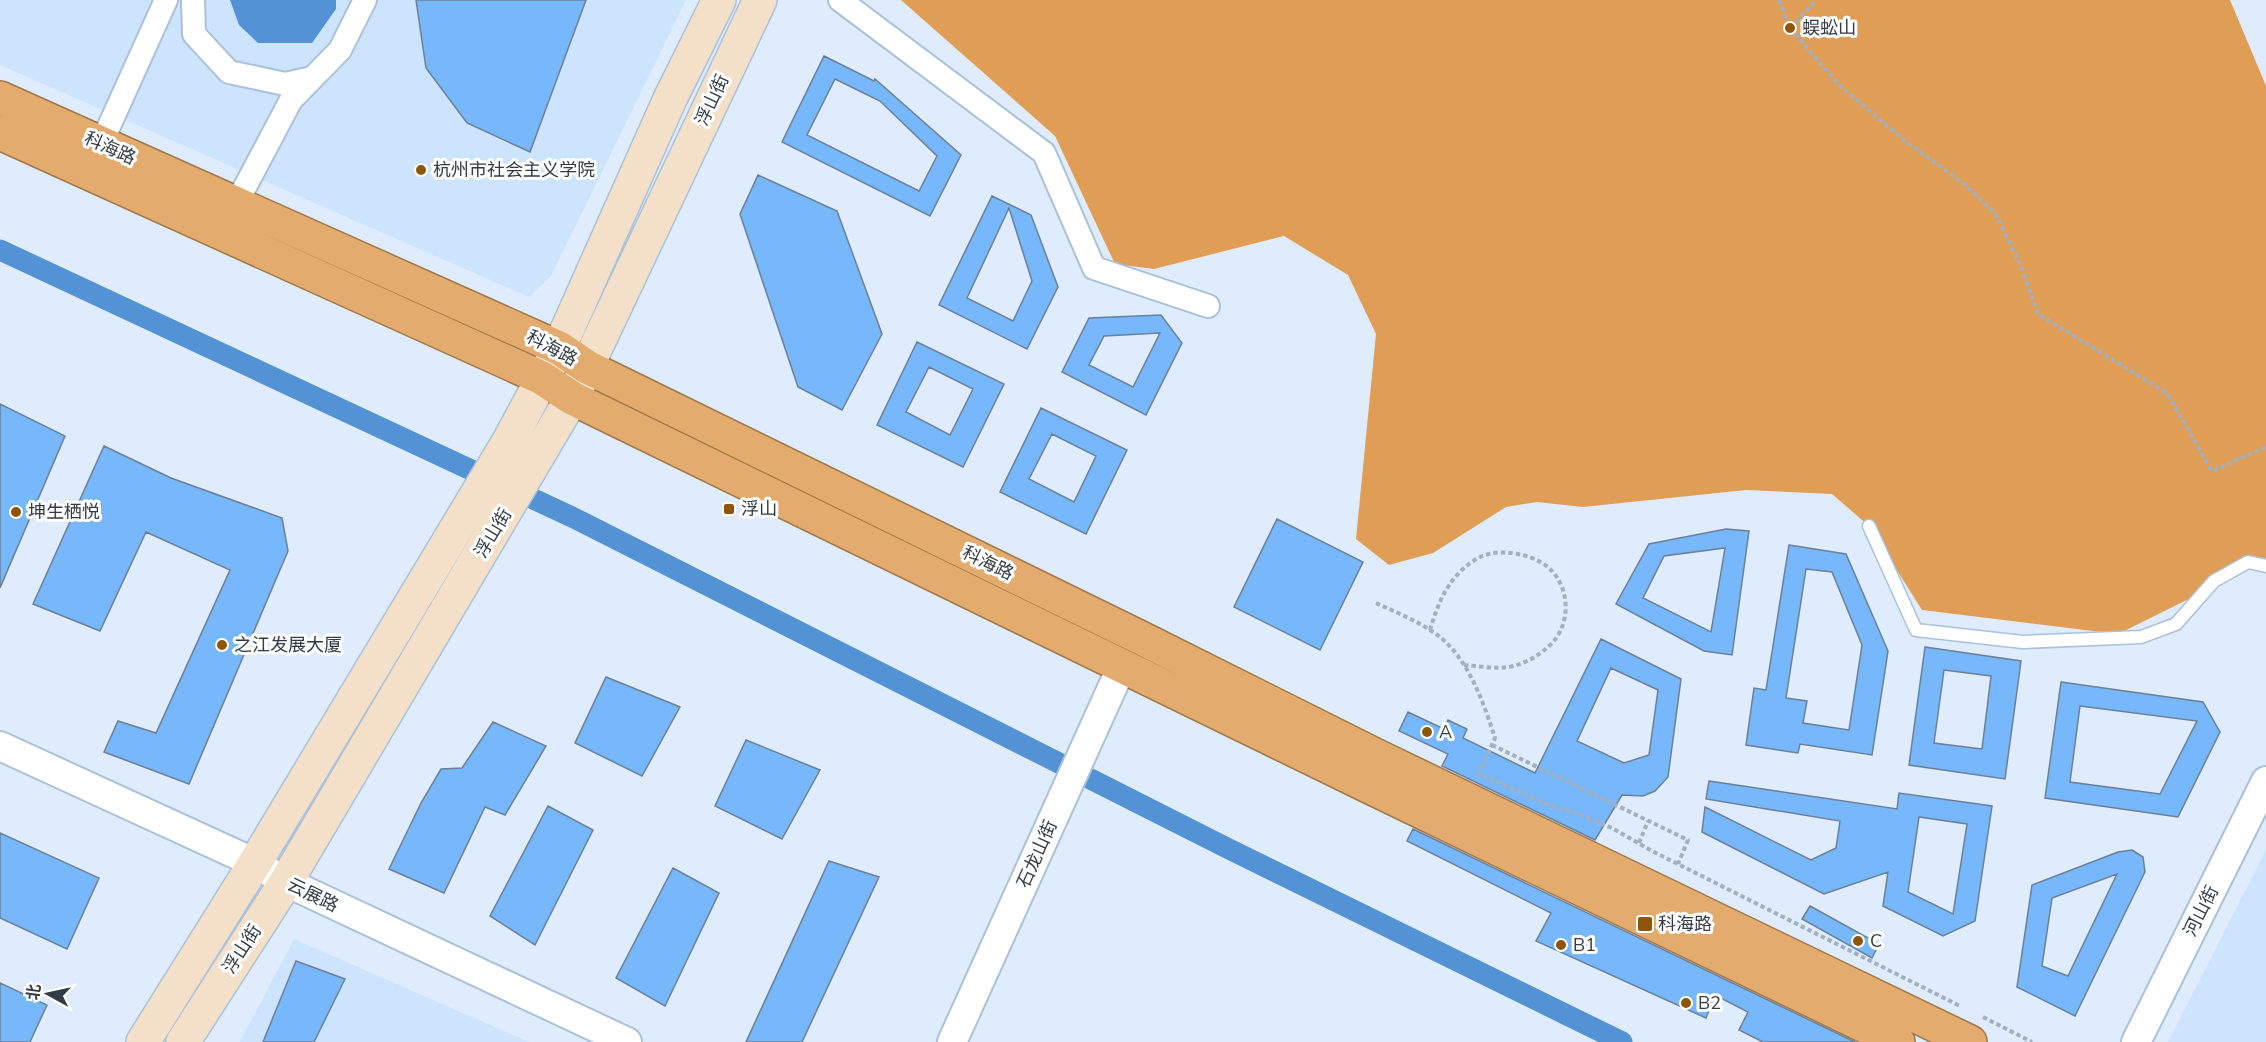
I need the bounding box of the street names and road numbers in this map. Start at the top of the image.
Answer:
street label: 浮山街 [690,70,734,130]
street label: 科海路 [80,126,140,170]
street label: 科海路 [523,325,581,371]
street label: 浮山街 [469,504,517,562]
street label: 科海路 [958,540,1018,586]
street label: 石龙山街 [1011,816,1063,892]
street label: 云展路 [283,872,343,918]
street label: 河山街 [2178,881,2224,941]
street label: 浮山街 [217,920,267,978]

